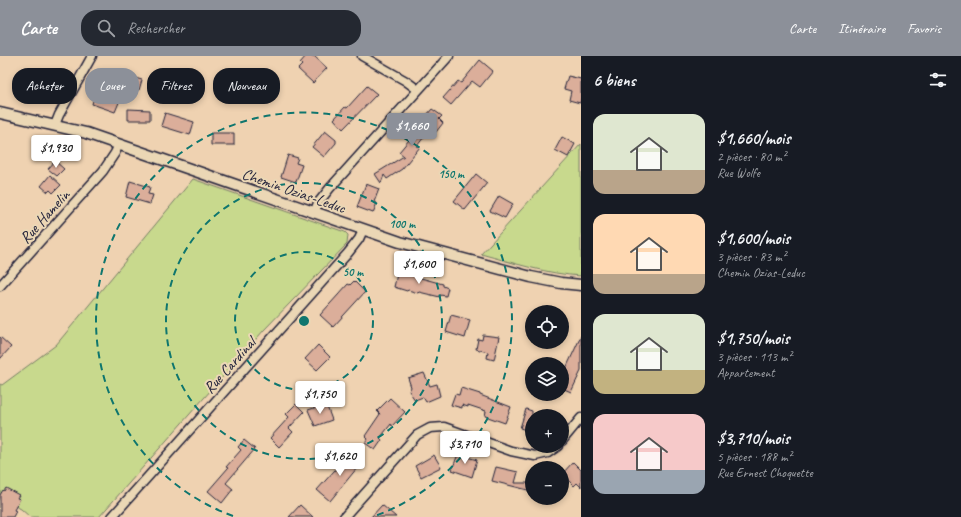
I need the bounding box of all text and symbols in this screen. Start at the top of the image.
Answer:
search box [81,10,361,46]
text: Carte [20,16,57,40]
icon: search [95,17,117,39]
text: Rechercher [127,19,185,38]
text: Carte [789,20,816,37]
text: Itinéraire [838,20,885,37]
text: Favoris [907,20,941,37]
chip: Acheter [12,68,77,104]
chip: Louer [85,68,139,104]
chip: Filtres [147,68,205,104]
chip: Nouveau [213,68,280,104]
icon: filters [927,69,949,91]
text: 6 biens [593,70,635,91]
pin: $1,660 [379,113,445,147]
text: $1,660 [396,118,428,134]
text: $1,660/mois [717,128,790,149]
icon: home [625,130,673,178]
pin: $1,930 [23,135,89,169]
text: $1,930 [40,140,72,156]
text: 2 pièces · 80 m² [717,149,786,165]
street label: Chemin Ozias-Leduc [239,164,349,218]
text: Rue Wolfe [717,165,760,181]
text: 150 m [438,166,465,182]
street label: Rue Hamelin [15,185,75,248]
text: 100 m [389,216,416,232]
text: $1,600/mois [717,228,790,249]
icon: home [625,230,673,278]
text: 3 pièces · 83 m² [717,249,786,265]
pin: $1,600 [386,251,452,285]
text: $1,600 [403,256,435,272]
text: 50 m [343,264,364,280]
text: Chemin Ozias-Leduc [717,265,805,281]
map controls [525,305,569,505]
button: locate [525,305,569,349]
centre of rings [297,314,311,328]
text: $1,750/mois [717,328,789,349]
icon: home [625,330,673,378]
street label: Rue Cardinal [199,331,262,398]
text: 3 pièces · 113 m² [717,349,792,365]
button: layers [525,357,569,401]
text: Appartement [717,365,775,381]
pin: $1,750 [287,381,353,415]
text: $1,750 [304,386,336,402]
button: + [525,409,569,453]
text: $3,710/mois [717,428,790,449]
icon: home [625,430,673,478]
pin: $3,710 [432,431,498,465]
text: $3,710 [449,436,481,452]
pin: $1,620 [307,443,373,477]
text: $1,620 [324,448,356,464]
text: 5 pièces · 188 m² [717,449,792,465]
button: − [525,461,569,505]
text: Rue Ernest Choquette [717,465,813,481]

